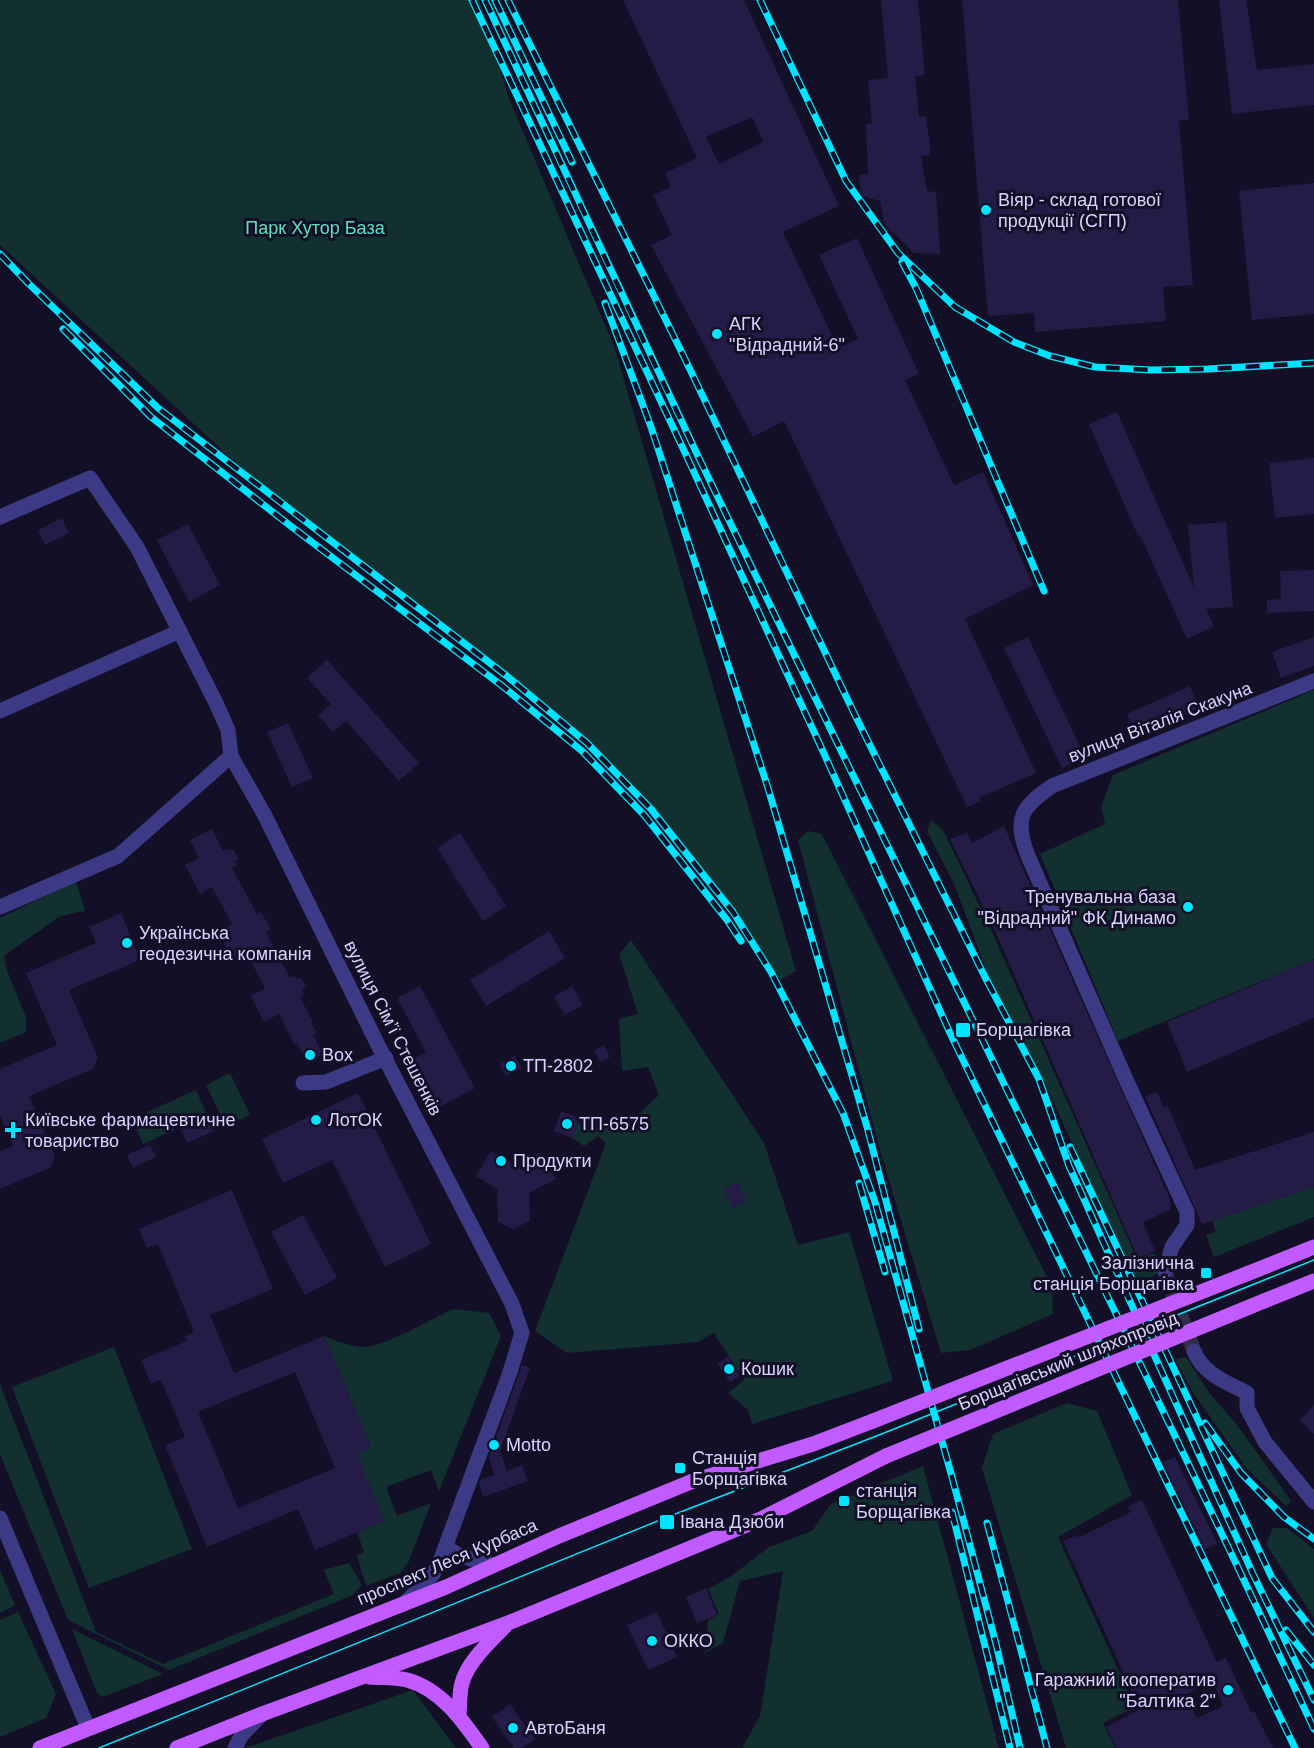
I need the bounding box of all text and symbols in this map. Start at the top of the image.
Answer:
place label: Віяр - склад готової продукції (СГП) [998,190,1161,231]
marker: Віяр - склад готової продукції (СГП) [979,203,993,217]
park label: Парк Хутор База [245,218,386,238]
place label: АГК "Відрадний-6" [729,314,845,355]
marker: АГК "Відрадний-6" [710,327,724,341]
street label: вулиця Віталія Скакуна [1065,677,1256,766]
place label: Тренувальна база "Відрадний" ФК Динамо [977,887,1177,928]
marker: Тренувальна база "Відрадний" ФК Динамо [1181,900,1195,914]
place label: Українська геодезична компанія [139,923,311,964]
marker: Українська геодезична компанія [120,936,134,950]
street label: вулиця Сімʼї Стешенків [340,937,446,1119]
place label: Борщагівка [976,1020,1072,1040]
marker: Борщагівка [954,1021,972,1039]
place label: Box [322,1045,353,1065]
marker: Box [303,1048,317,1062]
place label: ТП-2802 [523,1056,593,1076]
marker: ТП-2802 [504,1059,518,1073]
place label: Київське фармацевтичне товариство [25,1110,236,1151]
place label: ЛотОК [328,1110,383,1130]
marker: ЛотОК [309,1113,323,1127]
place label: ТП-6575 [579,1114,649,1134]
marker: ТП-6575 [560,1117,574,1131]
marker: Київське фармацевтичне товариство [6,1123,20,1137]
place label: Продукти [513,1151,591,1171]
marker: Продукти [494,1154,508,1168]
place label: Залізнична станція Борщагівка [1033,1253,1195,1294]
marker: Залізнична станція Борщагівка [1199,1266,1213,1280]
street label: Борщагівський шляхопровід [955,1307,1181,1414]
place label: Кошик [741,1359,794,1379]
marker: Кошик [722,1362,736,1376]
place label: Motto [506,1435,551,1455]
marker: Motto [487,1438,501,1452]
place label: Станція Борщагівка [692,1448,788,1489]
marker: Станція Борщагівка [673,1461,687,1475]
place label: станція Борщагівка [856,1481,952,1522]
marker: станція Борщагівка [837,1494,851,1508]
place label: Івана Дзюби [680,1512,784,1532]
marker: Івана Дзюби [658,1513,676,1531]
street label: проспект Леся Курбаса [354,1515,541,1609]
place label: ОККО [664,1631,713,1651]
marker: ОККО [645,1634,659,1648]
place label: Гаражний кооператив "Балтика 2" [1035,1670,1216,1711]
marker: Гаражний кооператив "Балтика 2" [1221,1683,1235,1697]
place label: АвтоБаня [525,1718,606,1738]
marker: АвтоБаня [506,1721,520,1735]

